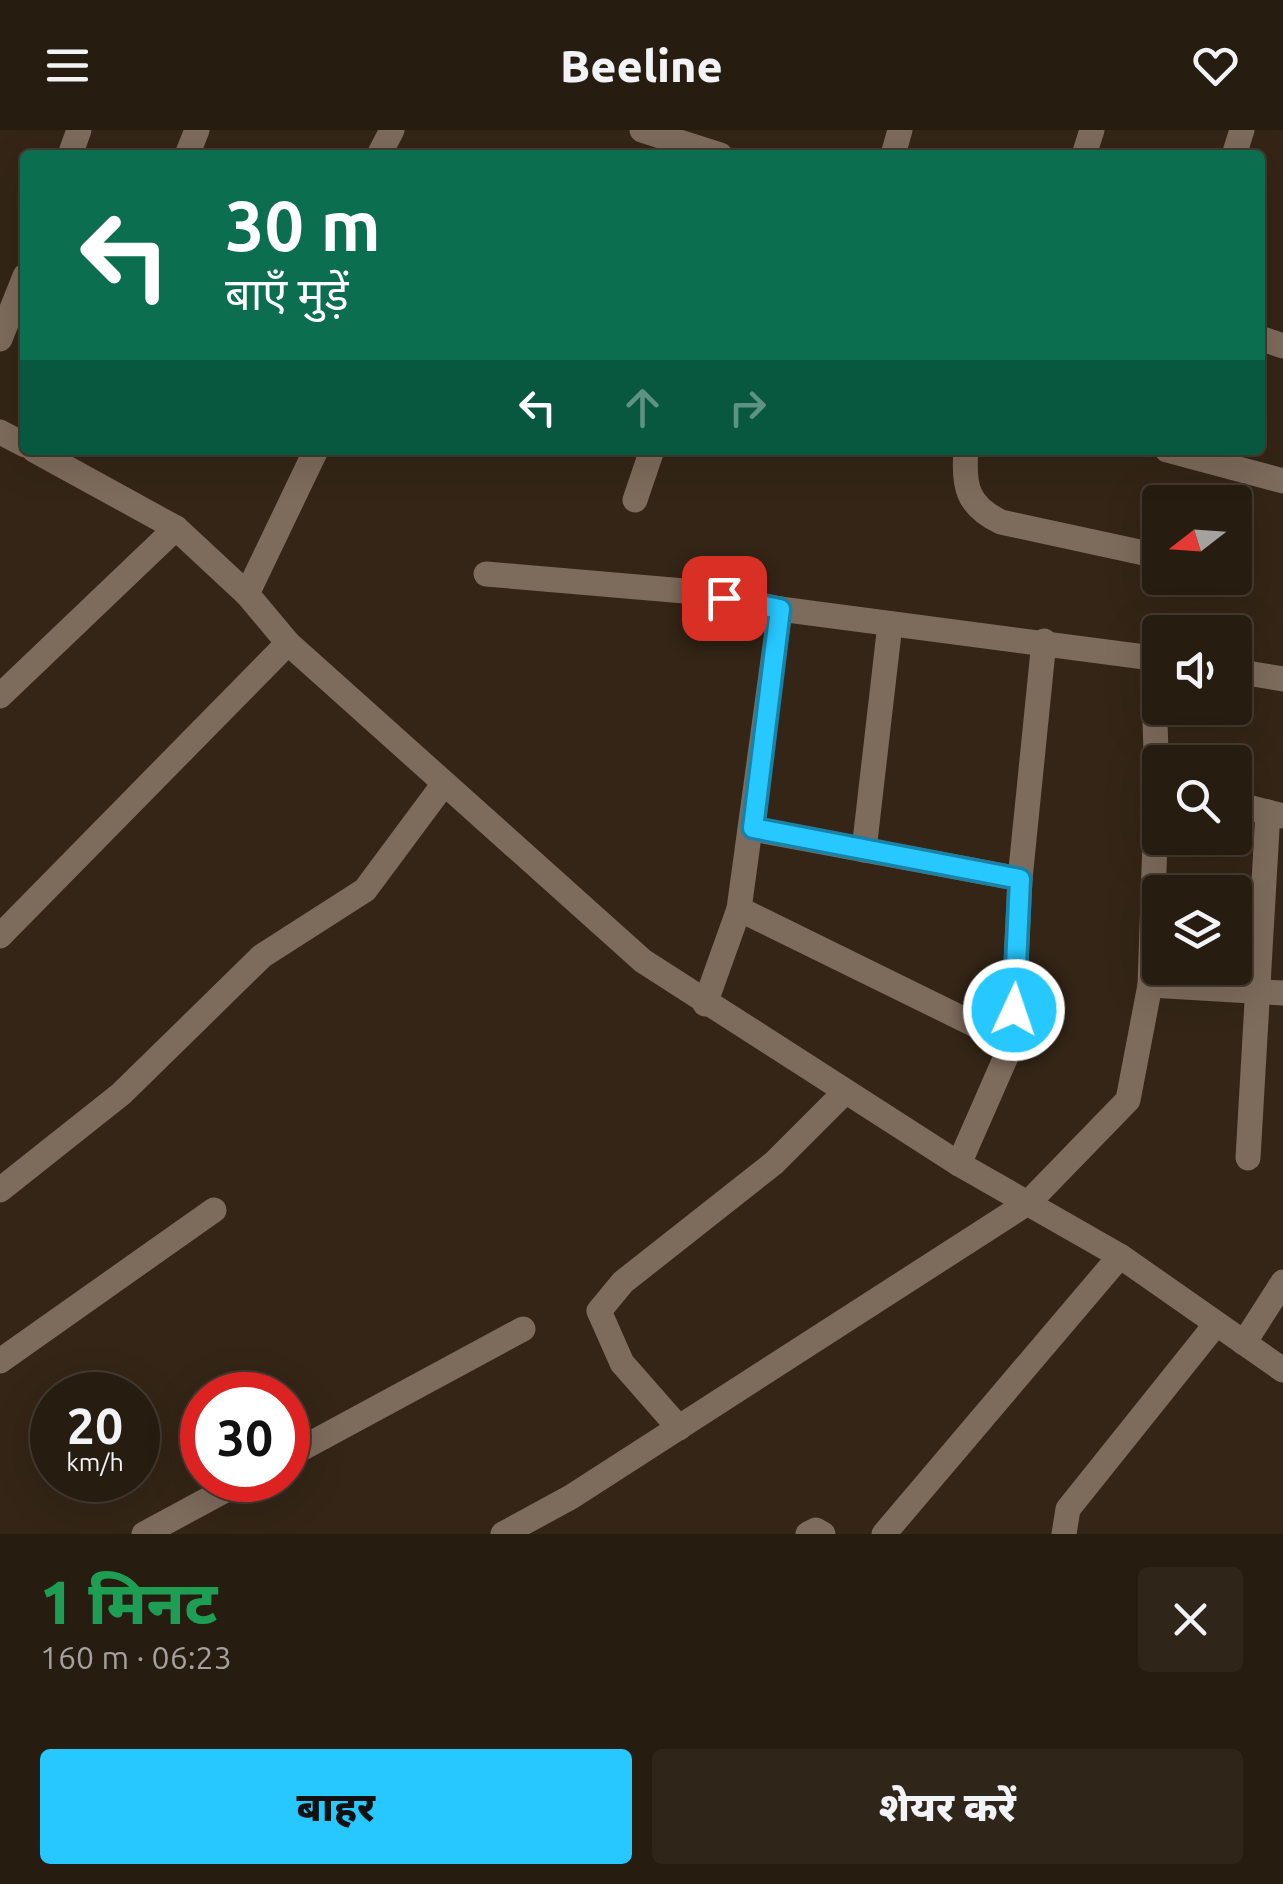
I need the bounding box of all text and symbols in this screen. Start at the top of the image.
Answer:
icon: menu [40,38,95,93]
icon: heart [1188,38,1243,93]
text: Beeline [560,40,723,91]
text: 30 m [225,186,381,264]
icon: left [60,190,190,320]
text: बाएँ मुड़ें [225,268,349,319]
icon: left [510,380,565,435]
icon: ahead [615,380,670,435]
icon: right [720,380,775,435]
north arrow [1142,485,1252,595]
map controls [1142,485,1252,985]
pin [682,556,767,641]
icon: arrive [697,571,752,626]
button: sound [1142,615,1252,725]
button: search [1142,745,1252,855]
button: layers [1142,875,1252,985]
position arrow [962,958,1066,1062]
speed limit sign: 30 [180,1372,310,1502]
text: 20 [67,1397,123,1453]
text: km/h [66,1448,124,1476]
button: close [1138,1567,1243,1672]
text: 1 मिनट [40,1568,217,1635]
text: 160 m · 06:23 [40,1639,232,1675]
button: बाहर [40,1749,632,1864]
button: शेयर करें [652,1749,1243,1864]

